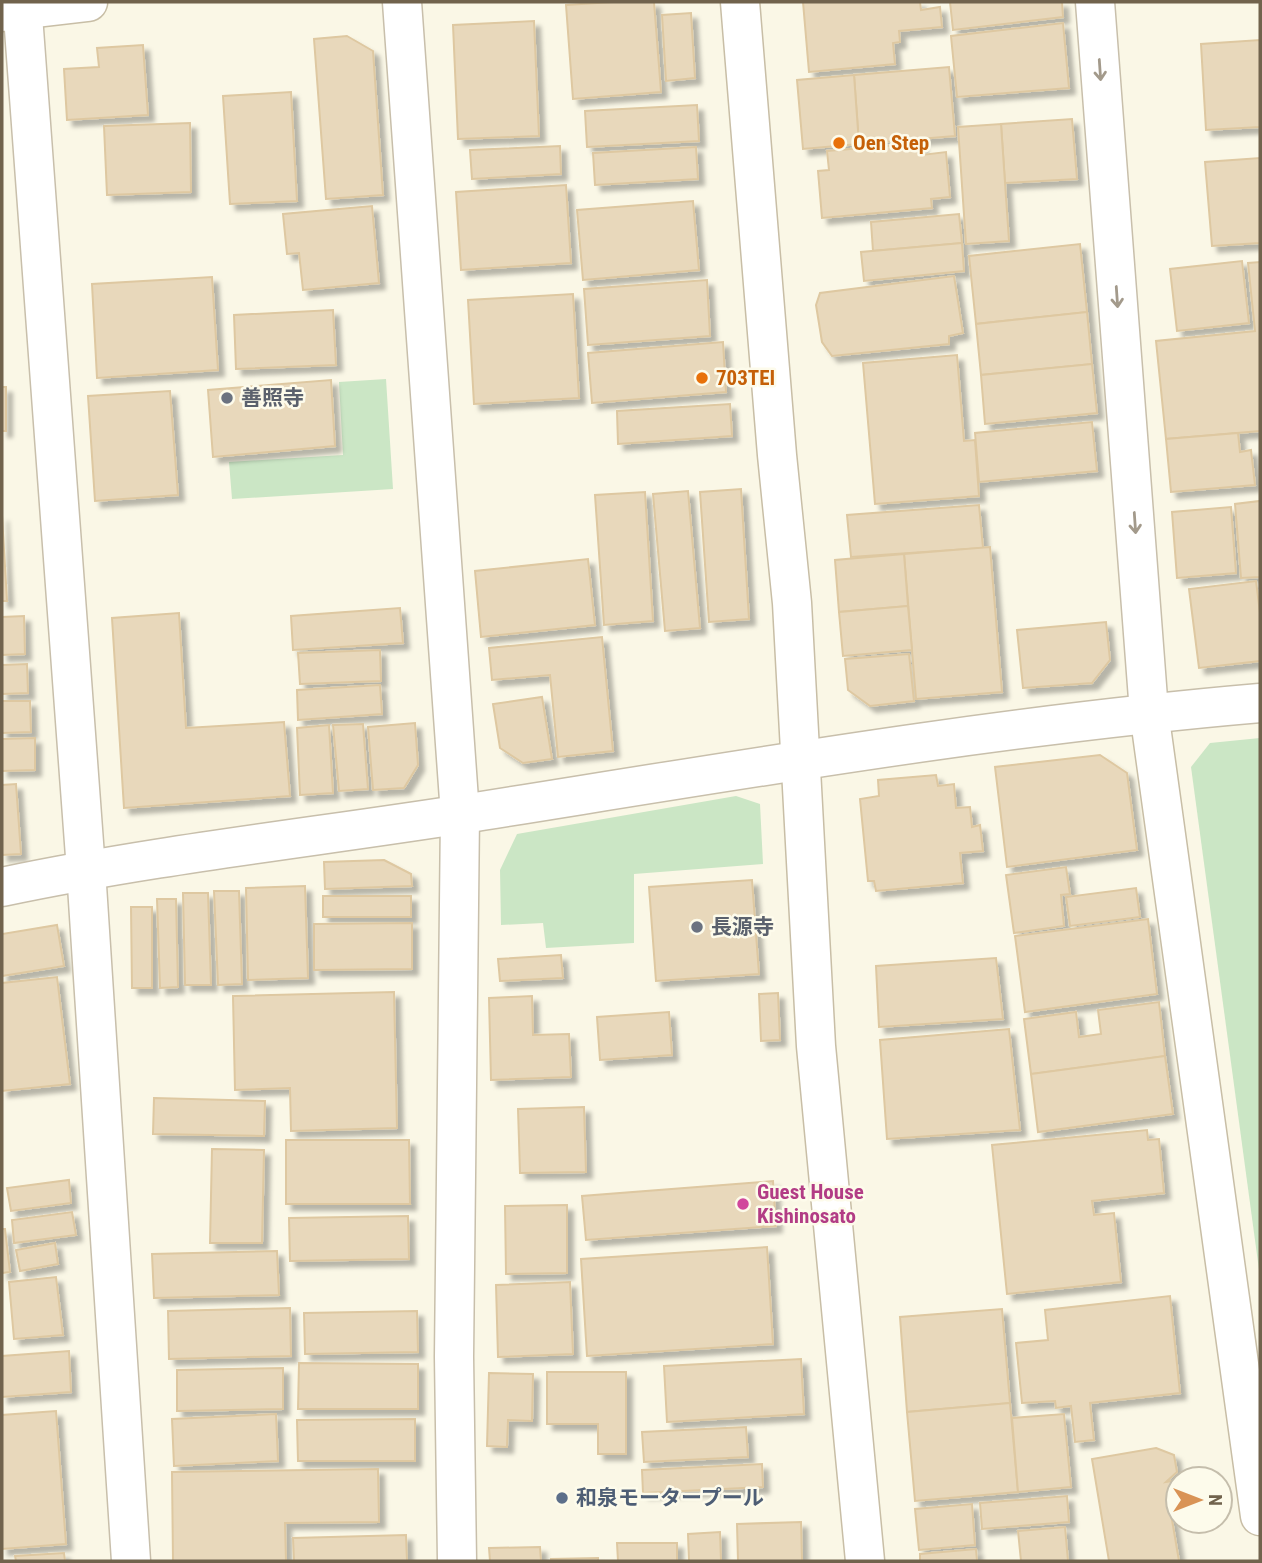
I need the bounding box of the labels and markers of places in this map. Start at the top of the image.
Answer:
place label: Oen Step [853,131,929,155]
marker: Oen Step [831,135,847,151]
place label: 703TEI [716,366,775,390]
marker: 703TEI [694,370,710,386]
place label: 善照寺 [241,386,304,410]
marker: 善照寺 [219,390,235,406]
place label: 長源寺 [711,915,774,939]
marker: 長源寺 [689,919,705,935]
place label: Guest House Kishinosato [757,1180,864,1228]
marker: Guest House Kishinosato [735,1196,751,1212]
place label: 和泉モータープール [576,1486,764,1510]
marker: 和泉モータープール [554,1490,570,1506]

